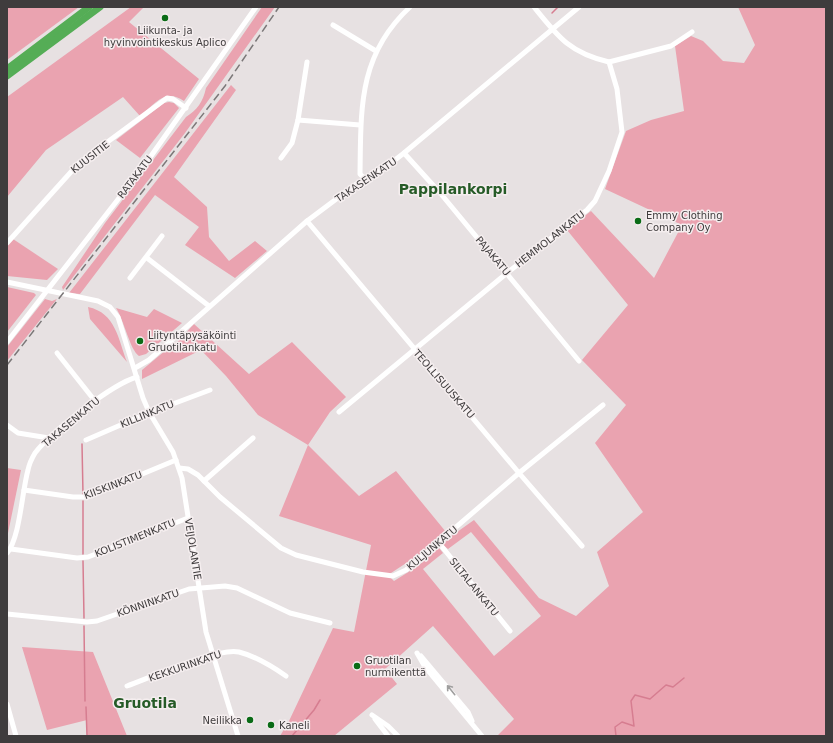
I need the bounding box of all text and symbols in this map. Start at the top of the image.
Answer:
marker: Liikunta- ja hyvinvointikeskus Aplico [160,13,170,23]
place label: Liikunta- ja hyvinvointikeskus Aplico [104,25,226,48]
street label: KUUSITIE [69,139,111,175]
street label: RATAKATU [115,153,155,201]
street label: TAKASENKATU [332,155,399,205]
district label: Pappilankorpi [399,181,507,197]
street label: HEMMOLANKATU [513,209,587,269]
place label: Emmy Clothing Company Oy [646,210,723,233]
marker: Emmy Clothing Company Oy [633,216,643,226]
street label: PAJAKATU [473,234,513,278]
place label: Liityntäpysäköinti Gruotilankatu [148,330,236,353]
marker: Liityntäpysäköinti Gruotilankatu [135,336,145,346]
street label: TEOLLISUUSKATU [410,347,477,421]
street label: TAKASENKATU [39,395,102,450]
street label: KILLINKATU [119,398,175,430]
street label: KIISKINKATU [82,469,144,501]
street label: KOLISTIMENKATU [93,517,177,559]
street label: VEIJOLANTIE [183,517,203,581]
street label: KULJUNKATU [404,524,460,572]
street label: SILTALANKATU [447,556,501,618]
street label: KÖNNINKATU [115,586,181,619]
street label: KEKKURINKATU [147,648,223,684]
place label: Gruotilan nurmikenttä [365,655,426,678]
marker: Gruotilan nurmikenttä [352,661,362,671]
one-way arrow [446,685,455,696]
district label: Gruotila [113,695,177,711]
place label: Neilikka [202,715,242,726]
marker: Neilikka [245,715,255,725]
marker: Kaneli [266,720,276,730]
place label: Kaneli [279,720,310,731]

